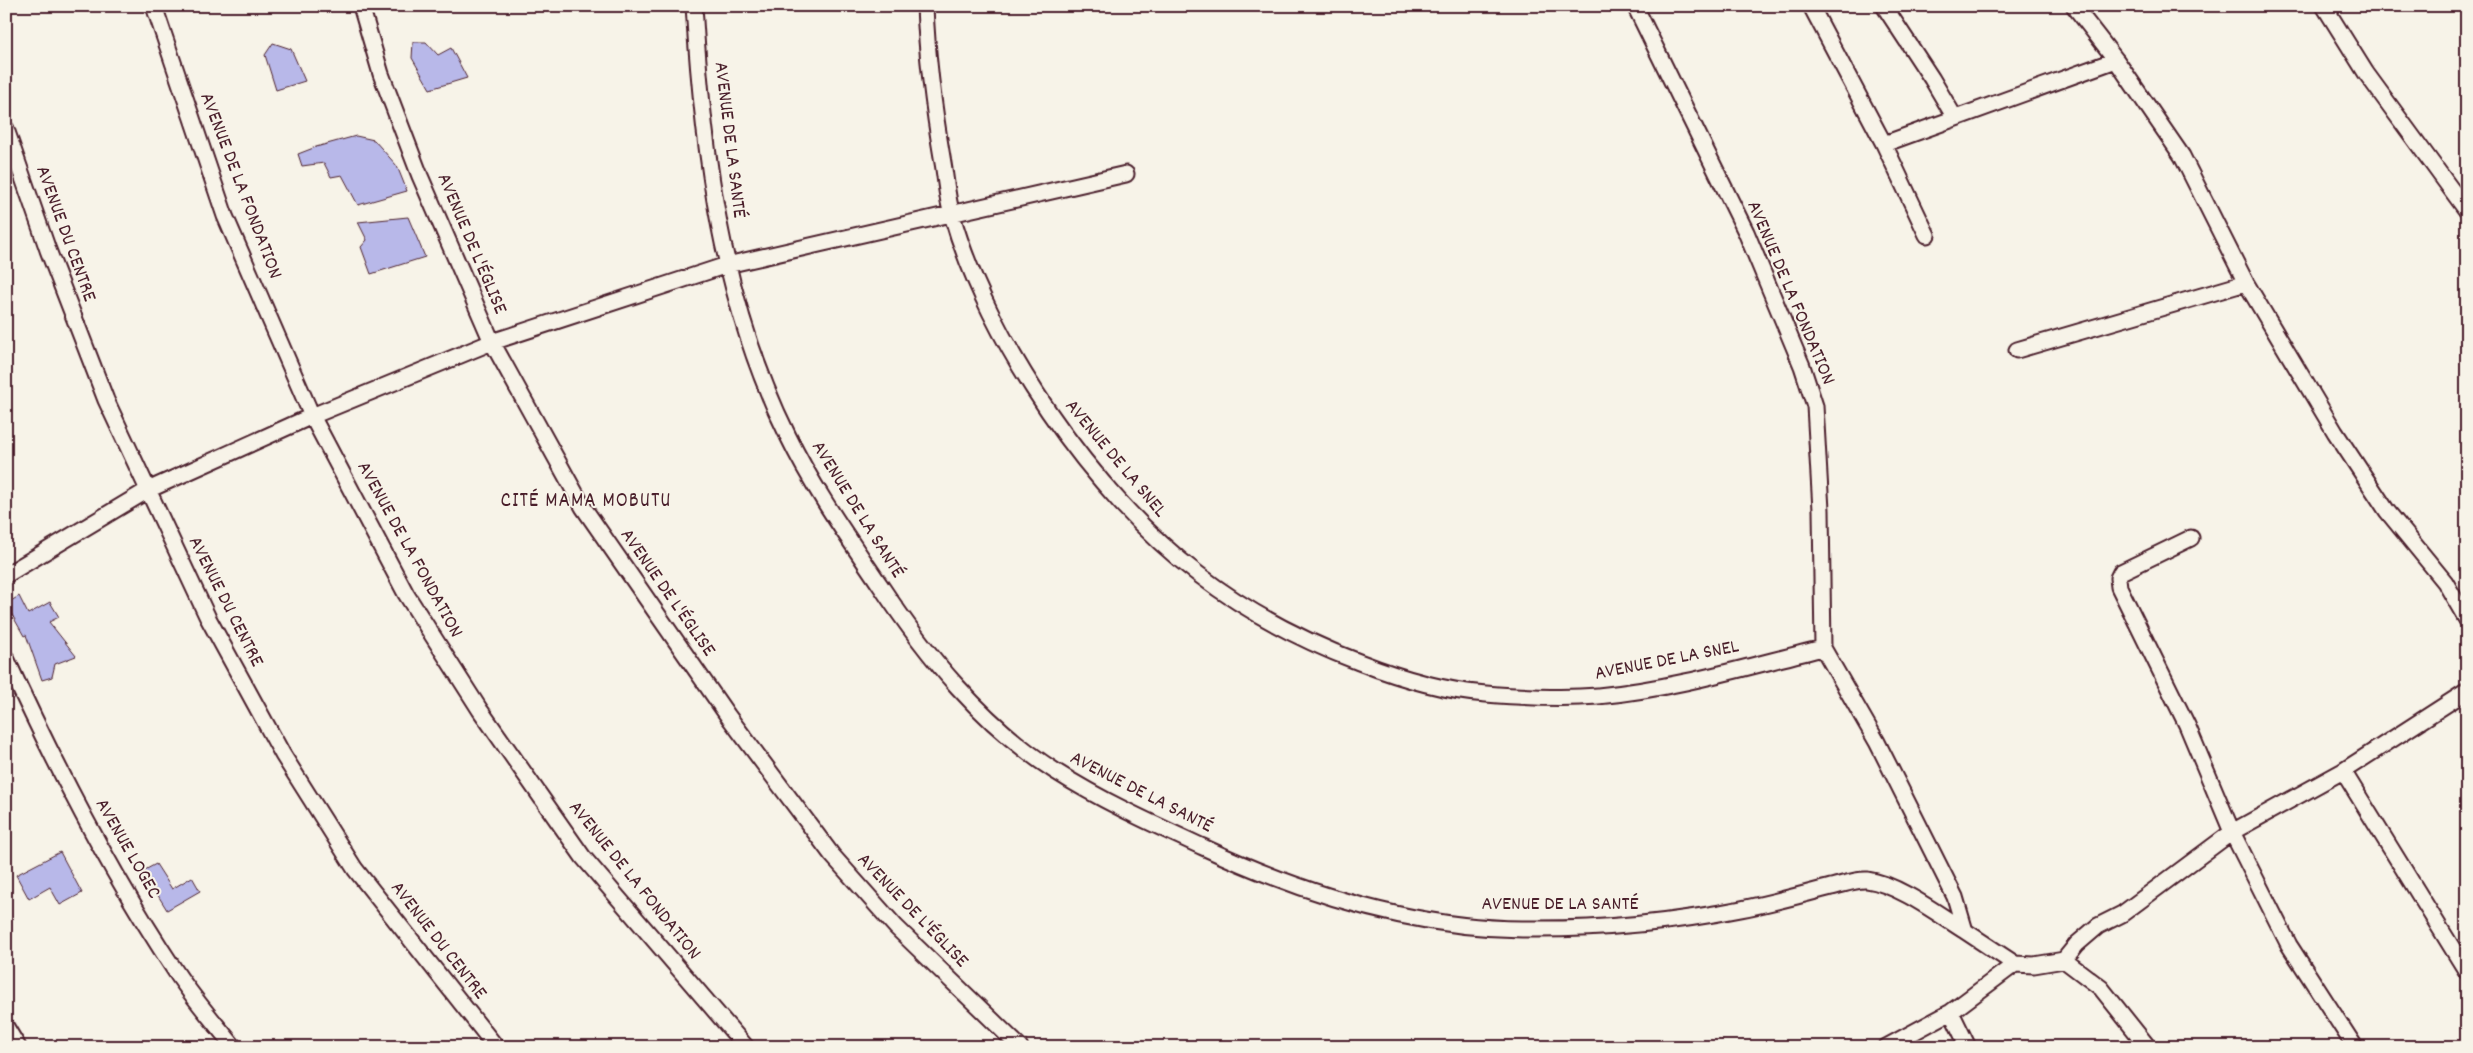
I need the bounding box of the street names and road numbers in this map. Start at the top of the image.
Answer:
street label: AVENUE DE LA SANTÉ [706,60,752,220]
street label: AVENUE DE LA FONDATION [192,89,288,283]
street label: AVENUE DU CENTRE [27,162,103,306]
street label: AVENUE DE L'ÉGLISE [429,169,513,319]
street label: AVENUE DE LA FONDATION [1739,197,1841,389]
street label: AVENUE DE LA SNEL [1057,394,1173,524]
street label: AVENUE DE LA SANTÉ [803,436,911,584]
street label: AVENUE DE LA FONDATION [349,457,469,643]
street label: AVENUE DE L'ÉGLISE [612,523,722,663]
street label: AVENUE DU CENTRE [180,532,270,672]
street label: AVENUE DE LA SNEL [1592,633,1742,689]
street label: AVENUE DE LA SANTÉ [1065,745,1217,841]
street label: AVENUE LOGEC [87,794,167,904]
street label: AVENUE DE LA FONDATION [561,795,707,967]
street label: AVENUE DE L'ÉGLISE [850,847,974,975]
street label: AVENUE DU CENTRE [383,876,493,1006]
street label: AVENUE DE LA SANTÉ [1481,891,1639,919]

